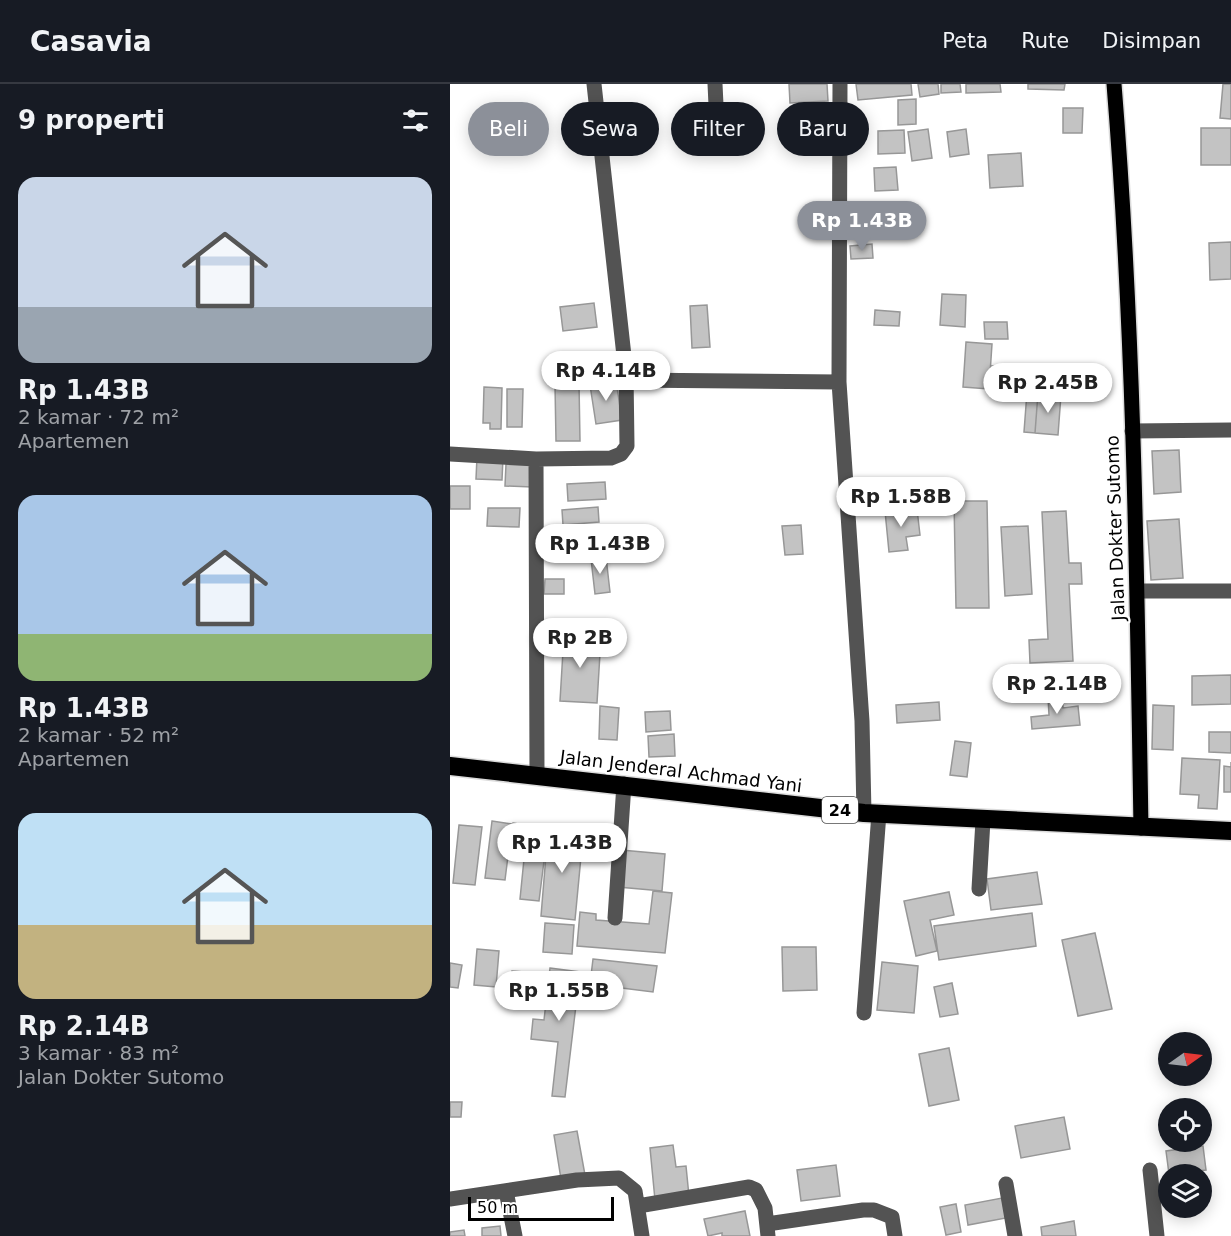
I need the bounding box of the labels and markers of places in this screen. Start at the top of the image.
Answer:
pin: Rp 1.43B [800,201,924,252]
pin: Rp 4.14B [544,351,668,402]
pin: Rp 2.45B [986,363,1110,414]
pin: Rp 1.58B [839,477,963,528]
pin: Rp 1.43B [538,524,662,575]
pin: Rp 2B [538,618,622,669]
pin: Rp 2.14B [995,664,1119,715]
pin: Rp 1.43B [500,823,624,874]
pin: Rp 1.55B [497,971,621,1022]

